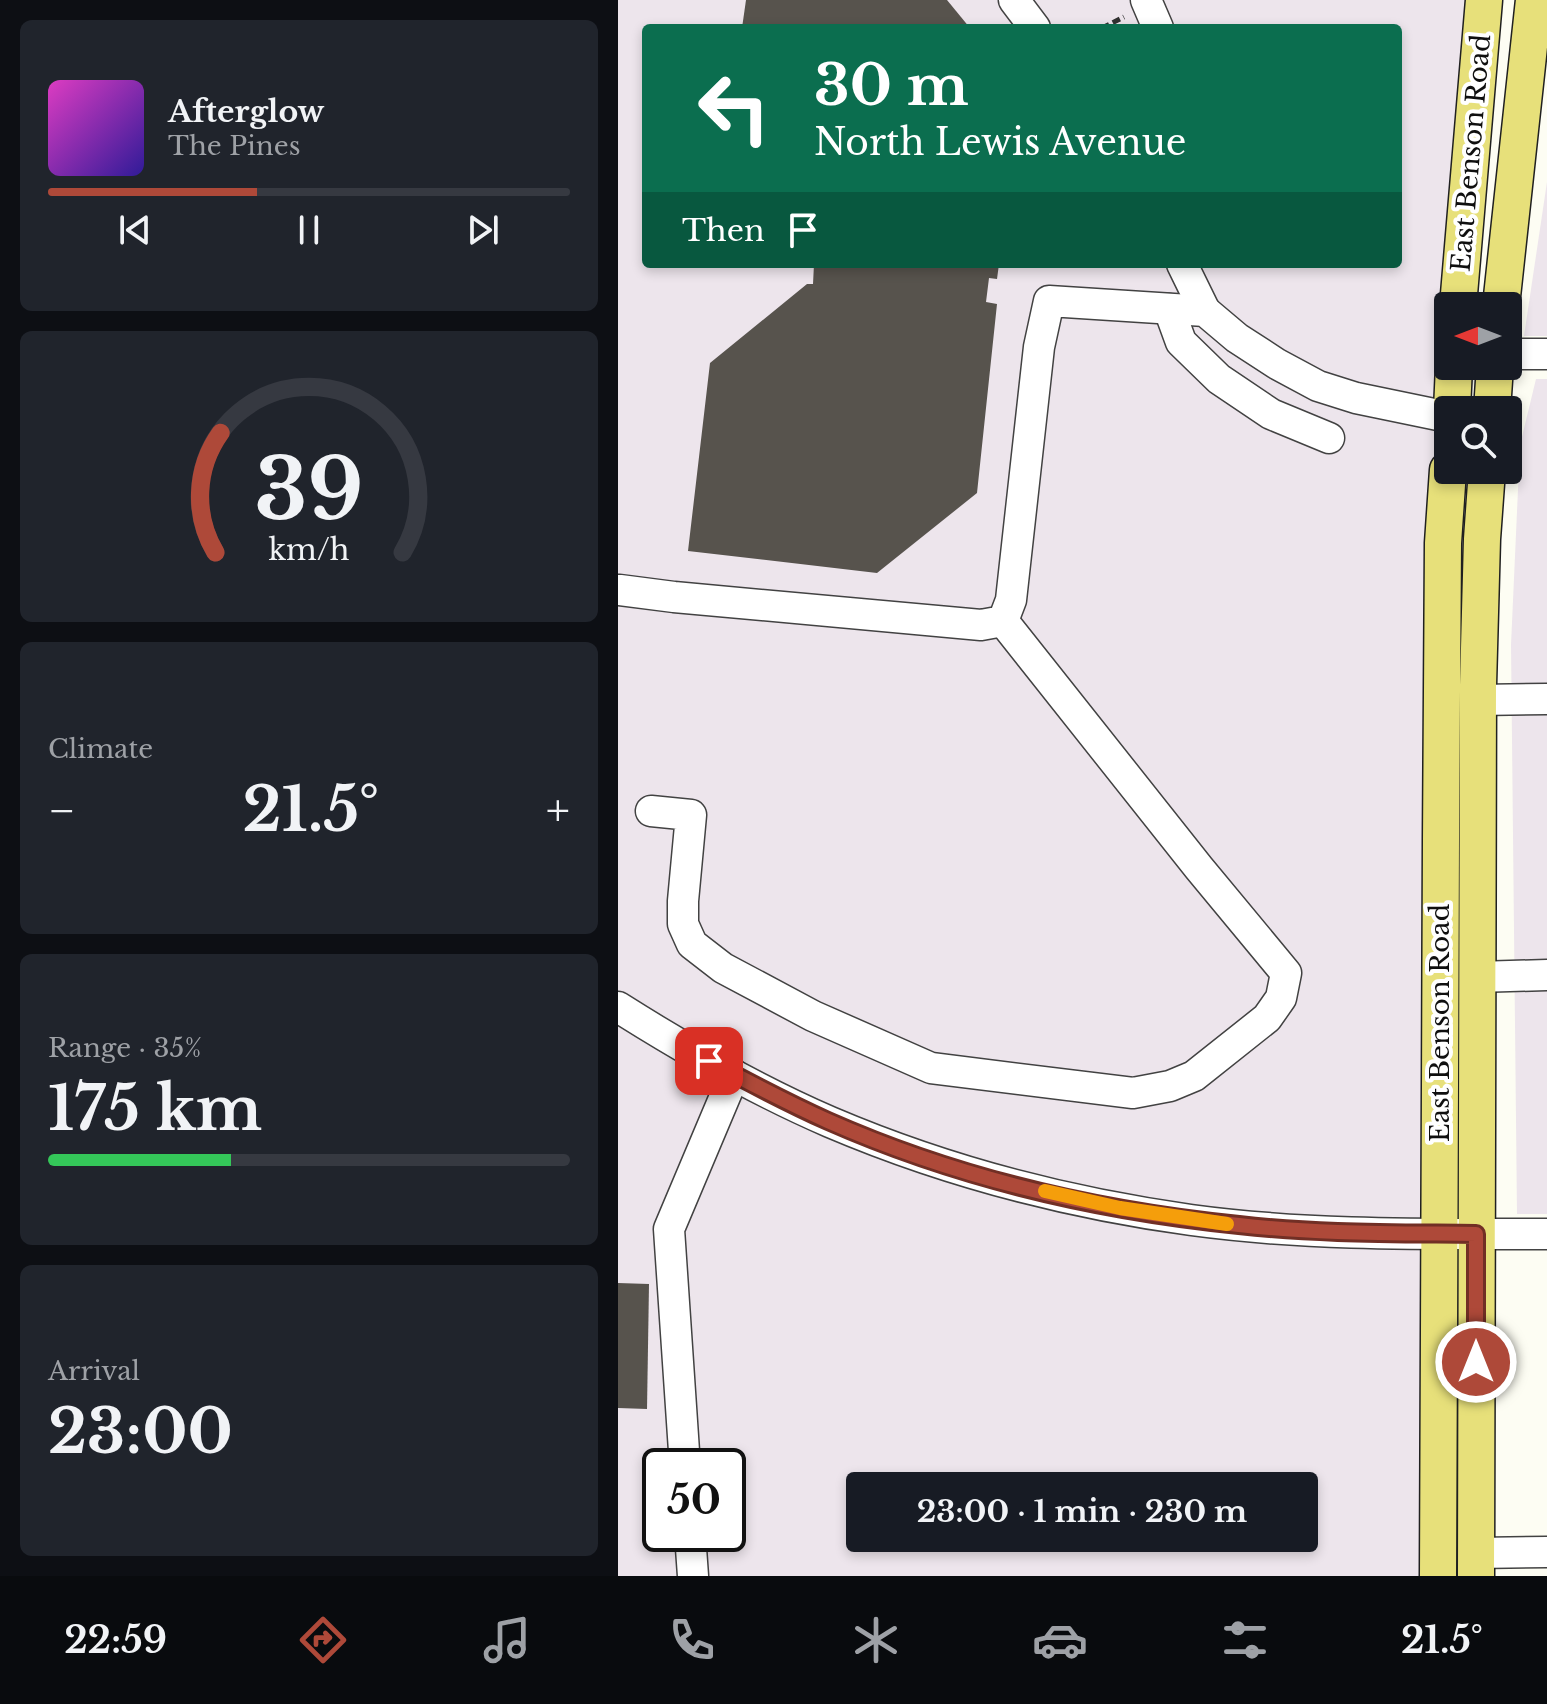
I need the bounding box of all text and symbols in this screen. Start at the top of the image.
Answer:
street label: East Benson Road [1445,33,1497,273]
text: 30 m [814,51,969,120]
icon: left [682,56,786,160]
text: Afterglow [168,93,324,130]
text: North Lewis Avenue [814,120,1186,165]
text: The Pines [168,130,300,162]
icon: previous [113,208,157,252]
icon: pause [287,208,331,252]
icon: next [461,208,505,252]
icon: arrive [781,208,825,252]
text: Then [682,212,765,249]
north arrow [1434,292,1522,380]
map controls [1434,292,1522,484]
button: search [1434,396,1522,484]
text: 39 [254,437,364,540]
text: km/h [268,532,350,568]
text: Climate [48,733,153,765]
text: 21.5° [243,773,379,847]
text: − [48,783,76,838]
text: + [546,783,570,838]
street label: East Benson Road [1424,904,1456,1142]
pin [675,1027,743,1095]
text: Range · 35% [48,1032,202,1064]
icon: arrive [687,1039,731,1083]
text: 175 km [48,1072,262,1146]
position arrow [1434,1320,1518,1404]
text: Arrival [48,1355,140,1387]
text: 23:00 [48,1395,233,1469]
speed limit sign: 50 [642,1448,746,1552]
text: 23:00 · 1 min · 230 m [917,1493,1247,1530]
icon: directions [295,1612,351,1668]
icon: music [479,1612,535,1668]
icon: phone [664,1612,720,1668]
icon: climate [848,1612,904,1668]
icon: car [1032,1612,1088,1668]
icon: filters [1217,1612,1273,1668]
text: 22:59 [64,1618,167,1663]
text: 21.5° [1401,1618,1483,1663]

